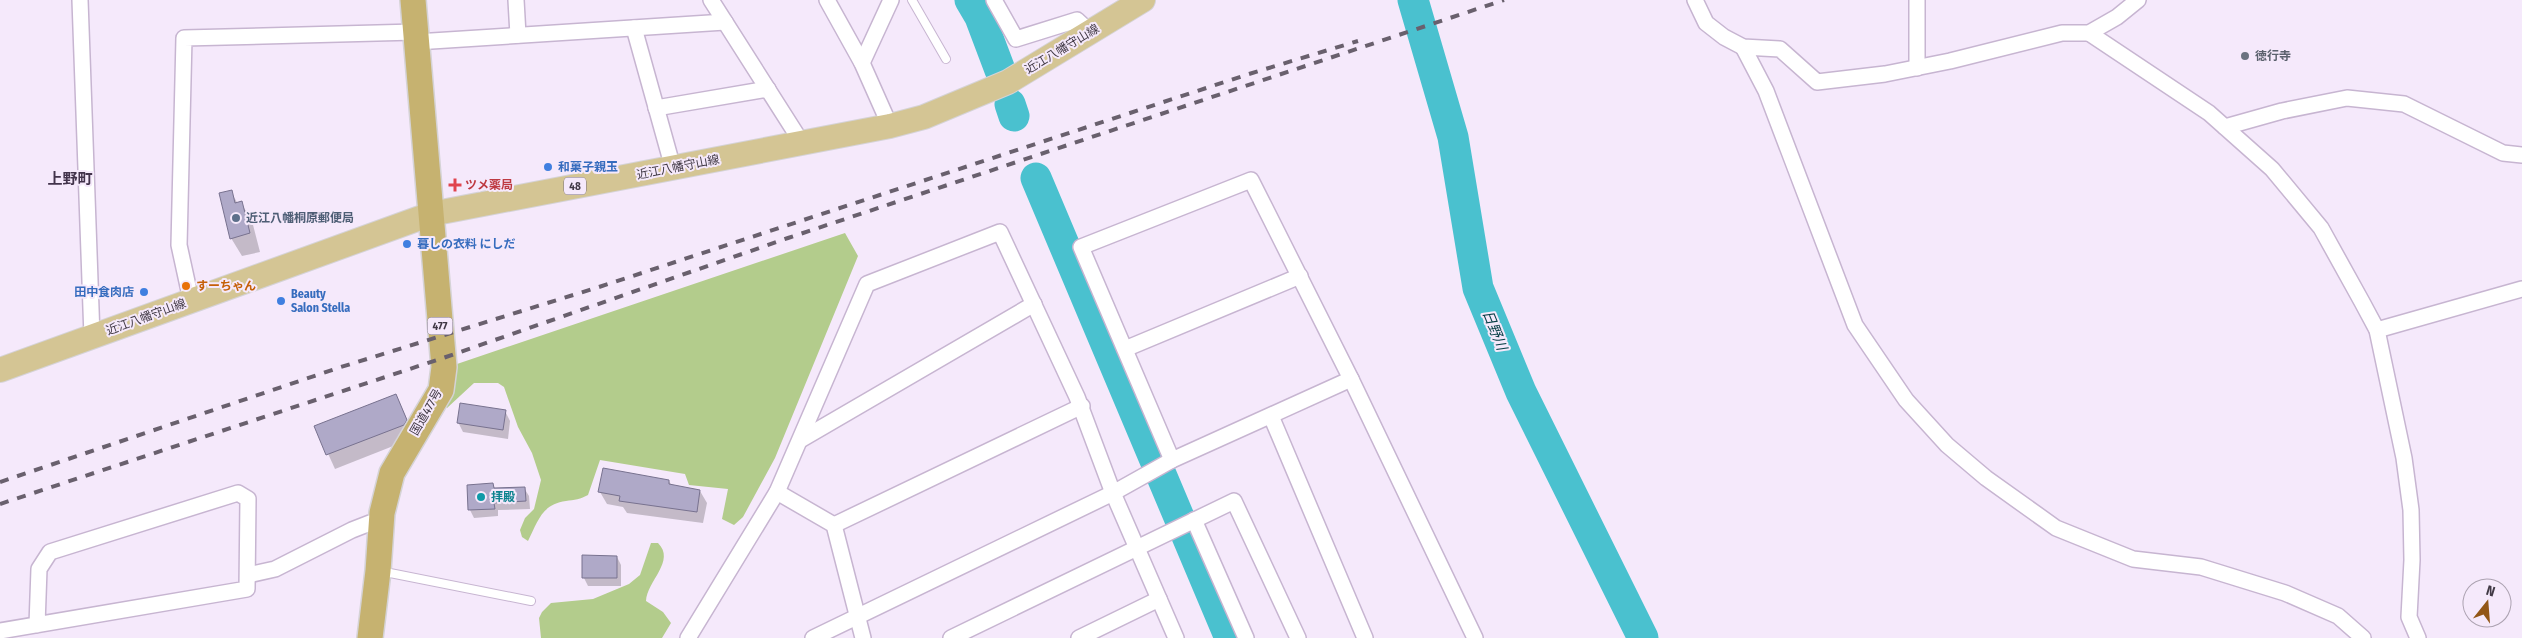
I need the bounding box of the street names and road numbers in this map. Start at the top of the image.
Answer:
street label: 近江八幡守山線 [1022,21,1102,77]
street label: 近江八幡守山線 [635,152,721,182]
road number: 48 [564,178,586,195]
street label: 近江八幡守山線 [104,296,188,338]
road number: 477 [428,318,452,334]
street label: 国道477号 [407,386,445,438]

